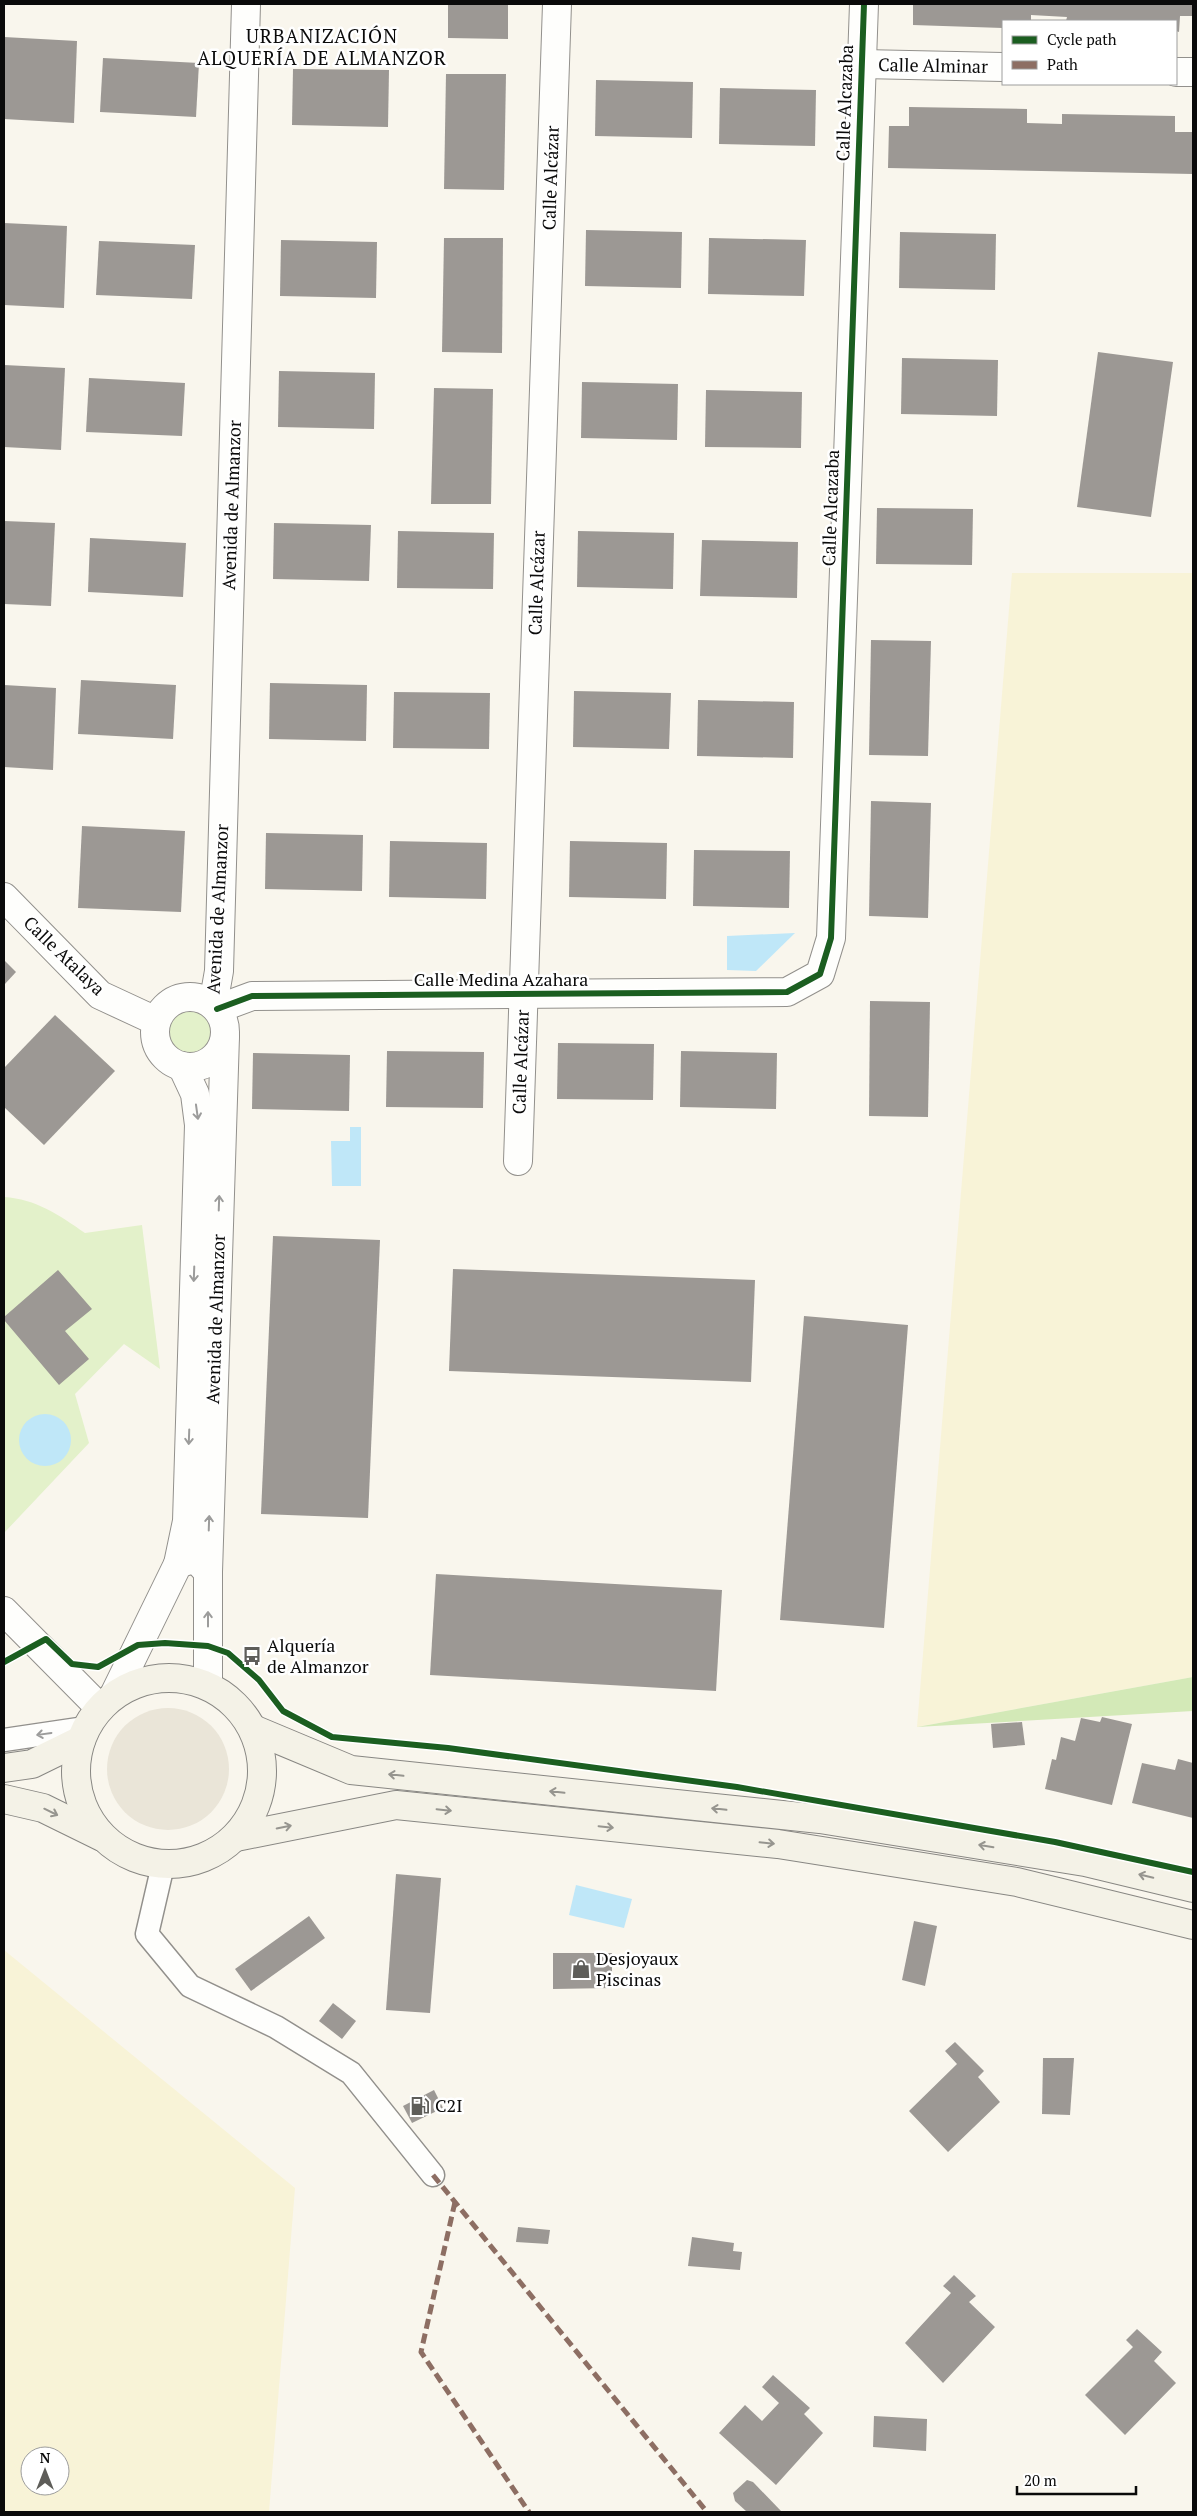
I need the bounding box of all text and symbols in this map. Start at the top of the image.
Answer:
legend [1002,20,1177,85]
district label: URBANIZACIÓN ALQUERÍA DE ALMANZOR [197,23,447,70]
text: Cycle path [1047,29,1117,49]
street label: Calle Alcazaba [830,44,858,162]
street label: Calle Alminar [878,52,988,78]
text: Path [1047,54,1078,74]
street label: Calle Alcázar [536,125,564,231]
street label: Avenida de Almanzor [216,420,246,590]
street label: Calle Alcazaba [816,449,844,567]
street label: Calle Alcázar [522,530,550,636]
street label: Avenida de Almanzor [201,823,233,994]
street label: Calle Atalaya [19,910,111,1000]
street label: Calle Medina Azahara [414,967,588,991]
street label: Calle Alcázar [506,1009,534,1115]
one-way arrow [192,1104,202,1120]
one-way arrow [215,1195,224,1211]
street label: Avenida de Almanzor [200,1234,230,1404]
one-way arrow [189,1266,199,1282]
one-way arrow [184,1428,194,1444]
one-way arrow [204,1515,214,1532]
one-way arrow [203,1611,213,1628]
place label: Alquería de Almanzor [267,1633,369,1678]
bus stop icon: Alquería de Almanzor [241,1645,263,1667]
one-way arrow [37,1729,53,1739]
one-way arrow [388,1770,404,1780]
one-way arrow [550,1787,566,1797]
one-way arrow [711,1804,727,1814]
one-way arrow [436,1805,452,1815]
one-way arrow [43,1807,58,1817]
one-way arrow [275,1822,291,1832]
one-way arrow [597,1822,613,1832]
one-way arrow [759,1838,775,1848]
one-way arrow [979,1841,995,1851]
one-way arrow [1138,1871,1154,1881]
place label: Desjoyaux Piscinas [596,1946,679,1991]
shop icon: Desjoyaux Piscinas [570,1958,592,1980]
place label: C2I [435,2093,463,2117]
fuel station icon: C2I [409,2095,431,2117]
north arrow [20,2446,70,2496]
text: N [40,2448,51,2467]
scale bar [1017,2464,1136,2496]
text: 20 m [1024,2470,1057,2490]

